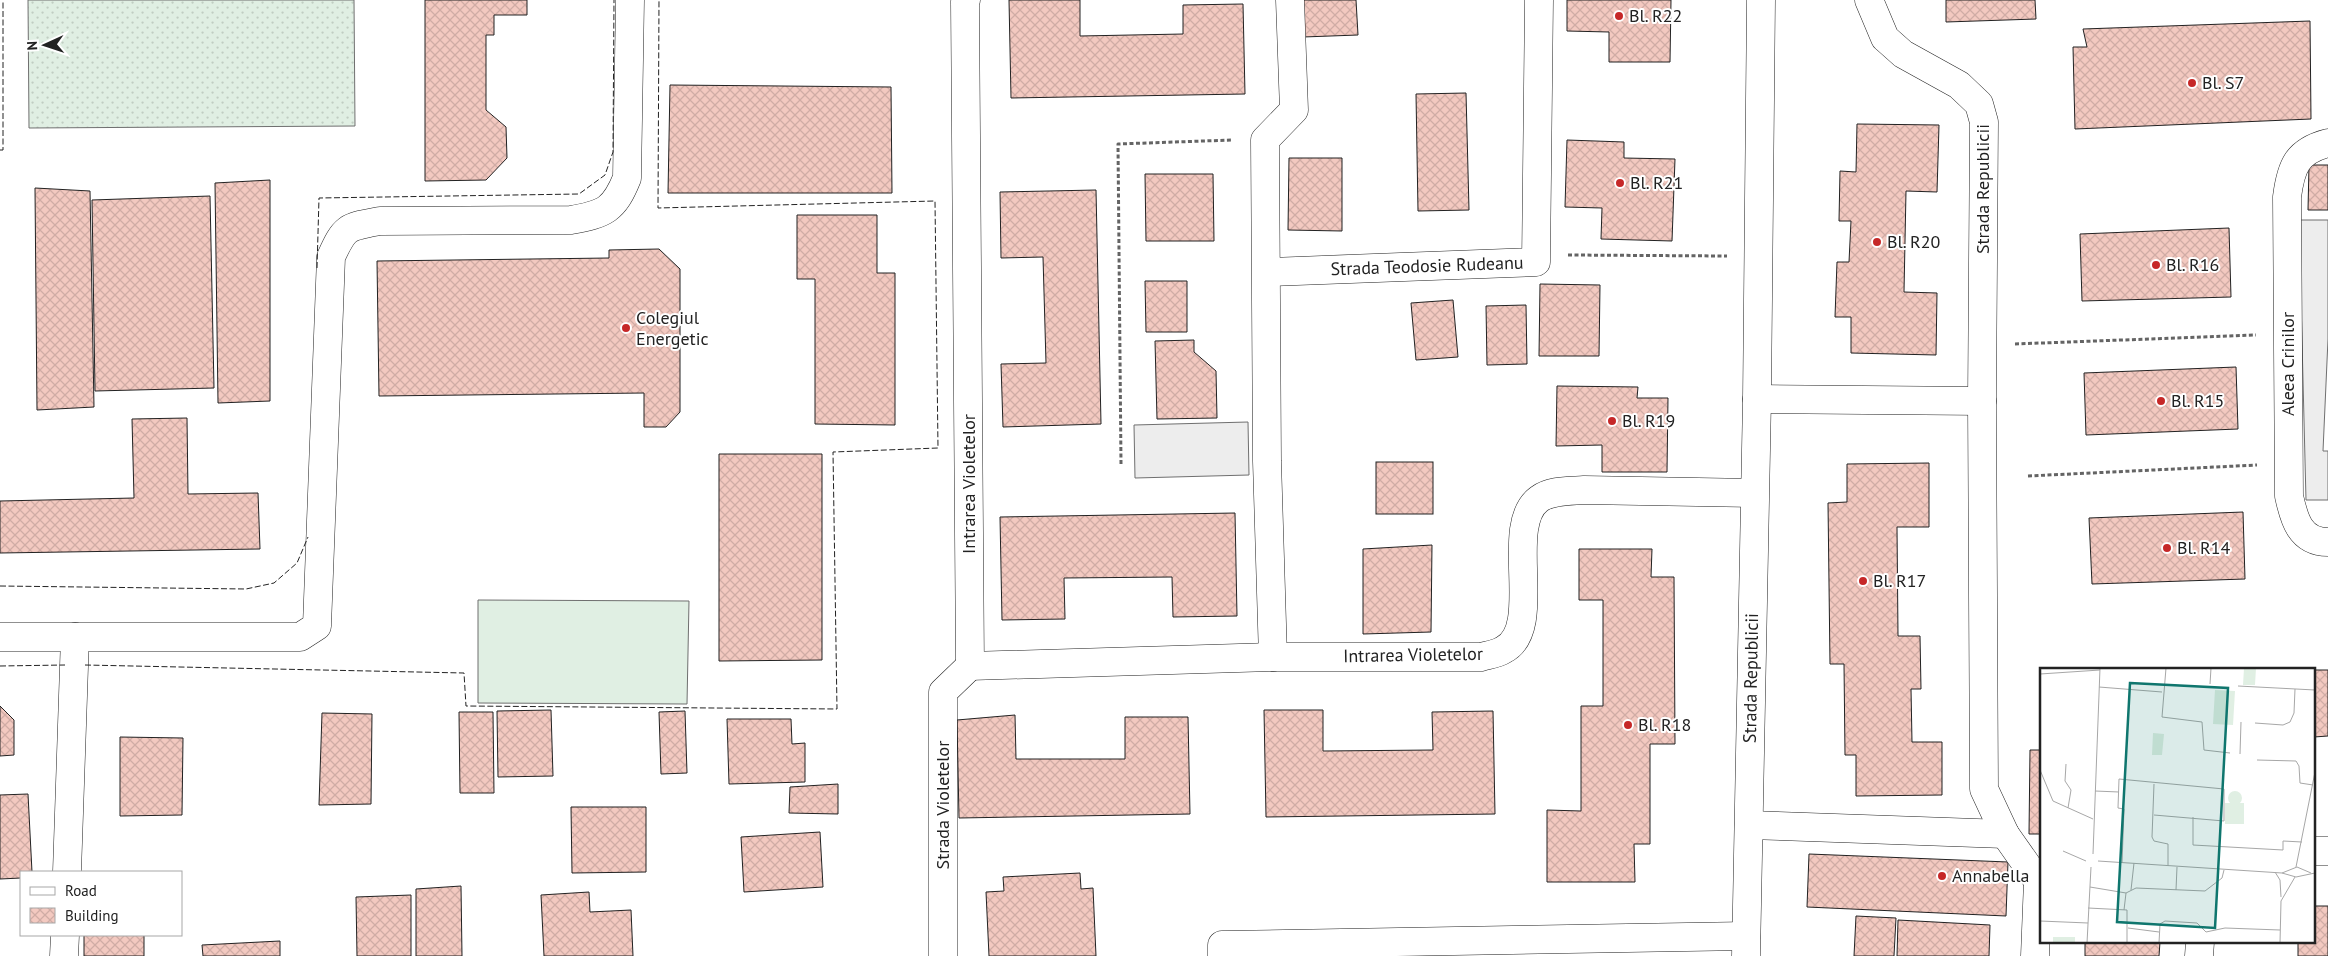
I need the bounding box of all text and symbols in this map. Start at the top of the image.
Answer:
place label: Bl. R22 [1629,4,1682,27]
marker: Bl. R22 [1613,10,1625,22]
north arrow [20,20,70,70]
text: N [23,41,41,51]
place label: Bl. S7 [2202,71,2244,94]
marker: Bl. S7 [2186,77,2198,89]
street label: Strada Republicii [1971,124,1994,254]
place label: Bl. R21 [1630,171,1683,194]
marker: Bl. R21 [1614,177,1626,189]
place label: Bl. R20 [1887,230,1941,253]
marker: Bl. R20 [1871,236,1883,248]
street label: Strada Teodosie Rudeanu [1330,251,1524,280]
place label: Bl. R16 [2166,253,2219,276]
marker: Bl. R16 [2150,259,2162,271]
place label: Colegiul Energetic [636,306,709,350]
street label: Aleea Crinilor [2276,312,2299,416]
marker: Colegiul Energetic [620,322,632,334]
place label: Bl. R15 [2171,389,2224,412]
marker: Bl. R15 [2155,395,2167,407]
place label: Bl. R19 [1622,409,1675,432]
street label: Intrarea Violetelor [957,414,980,554]
marker: Bl. R19 [1606,415,1618,427]
place label: Bl. R14 [2177,536,2231,559]
marker: Bl. R14 [2161,542,2173,554]
place label: Bl. R17 [1873,569,1926,592]
marker: Bl. R17 [1857,575,1869,587]
street label: Strada Republicii [1738,613,1763,743]
street label: Intrarea Violetelor [1343,642,1483,667]
inset map [2040,668,2316,944]
place label: Bl. R18 [1638,713,1691,736]
marker: Bl. R18 [1622,719,1634,731]
street label: Strada Violetelor [931,741,954,869]
place label: Annabella [1952,864,2029,887]
marker: Annabella [1936,870,1948,882]
legend [20,871,182,936]
text: Road [65,881,97,900]
text: Building [65,906,119,925]

